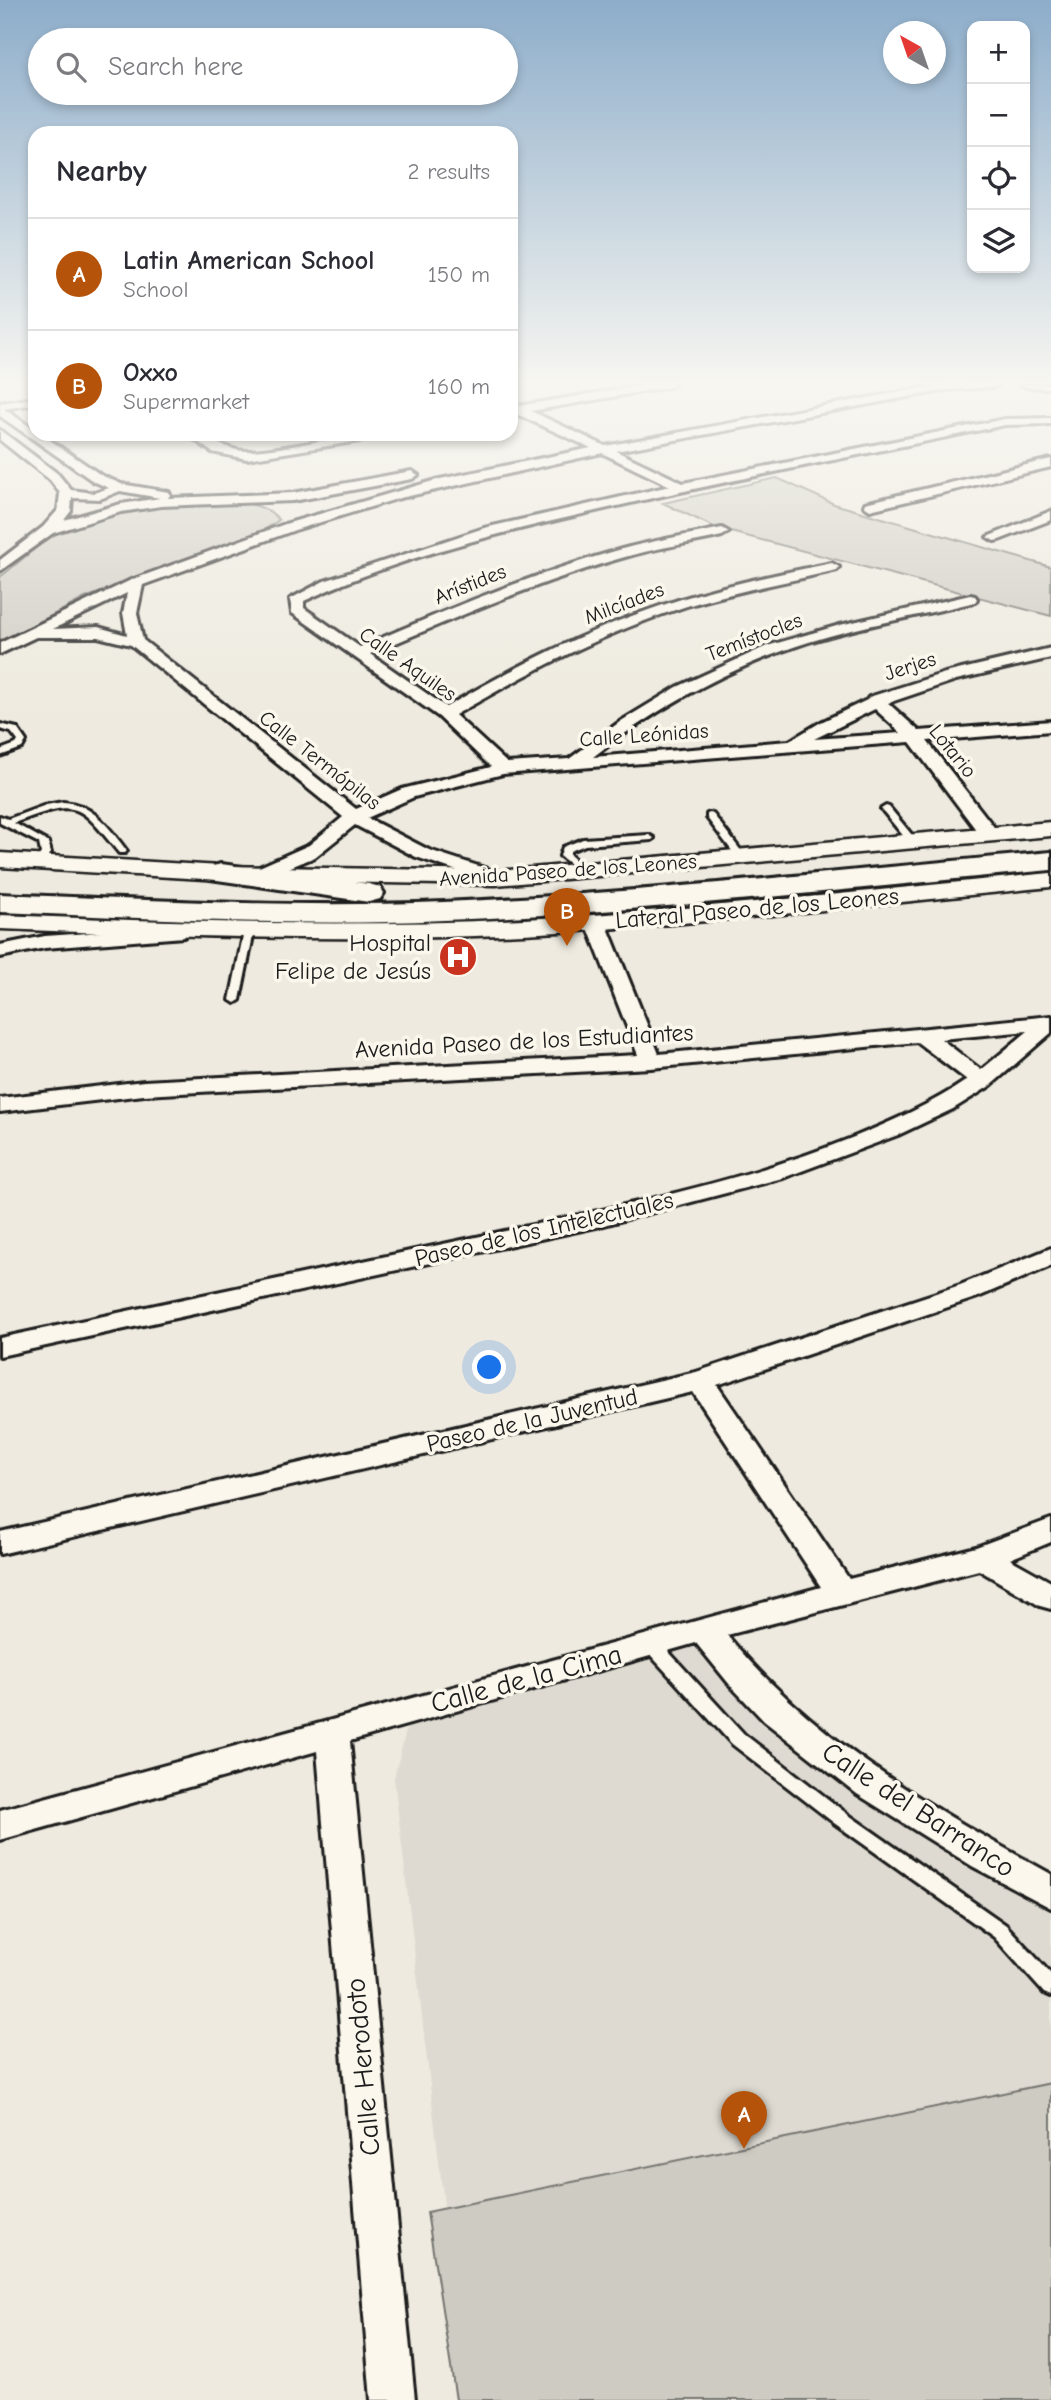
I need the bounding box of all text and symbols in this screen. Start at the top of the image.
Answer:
north arrow [883,21,946,84]
map controls [967,21,1030,273]
button: + [967,21,1030,84]
search box [28,28,518,105]
icon: search [52,48,90,86]
text: Search here [108,52,243,82]
button: − [967,84,1030,147]
button: locate [967,147,1030,210]
text: Nearby [56,154,147,189]
text: 2 results [408,158,490,185]
button: layers [967,210,1030,273]
text: Latin American School [123,246,374,276]
text: A [73,261,85,288]
text: 150 m [428,261,490,288]
text: School [123,276,188,303]
text: Oxxo [123,358,178,388]
text: B [72,373,86,400]
text: 160 m [428,373,490,400]
text: Supermarket [123,388,249,415]
street label: Arístides [431,559,509,609]
street label: Milcíades [581,577,667,629]
street label: Temístocles [702,608,806,666]
street label: Calle Aquiles [355,622,461,706]
street label: Jerjes [881,646,939,686]
street label: Calle Termópilas [255,705,385,815]
street label: Calle Leónidas [579,719,709,751]
street label: Lotario [924,720,982,782]
street label: Avenida Paseo de los Leones [438,849,698,891]
street label: Lateral Paseo de los Leones [614,882,900,934]
pin: B [544,888,590,946]
place label: Hospital Felipe de Jesús [275,929,431,985]
hospital icon: Hospital Felipe de Jesús [437,936,479,978]
street label: Avenida Paseo de los Estudiantes [354,1018,694,1064]
street label: Paseo de los Intelectuales [412,1186,676,1272]
your location [472,1350,506,1384]
street label: Paseo de la Juventud [424,1382,640,1458]
street label: Calle de la Cima [427,1638,625,1720]
street label: Calle del Barranco [816,1736,1021,1884]
street label: Calle Herodoto [339,1977,387,2157]
pin: A [721,2091,767,2149]

